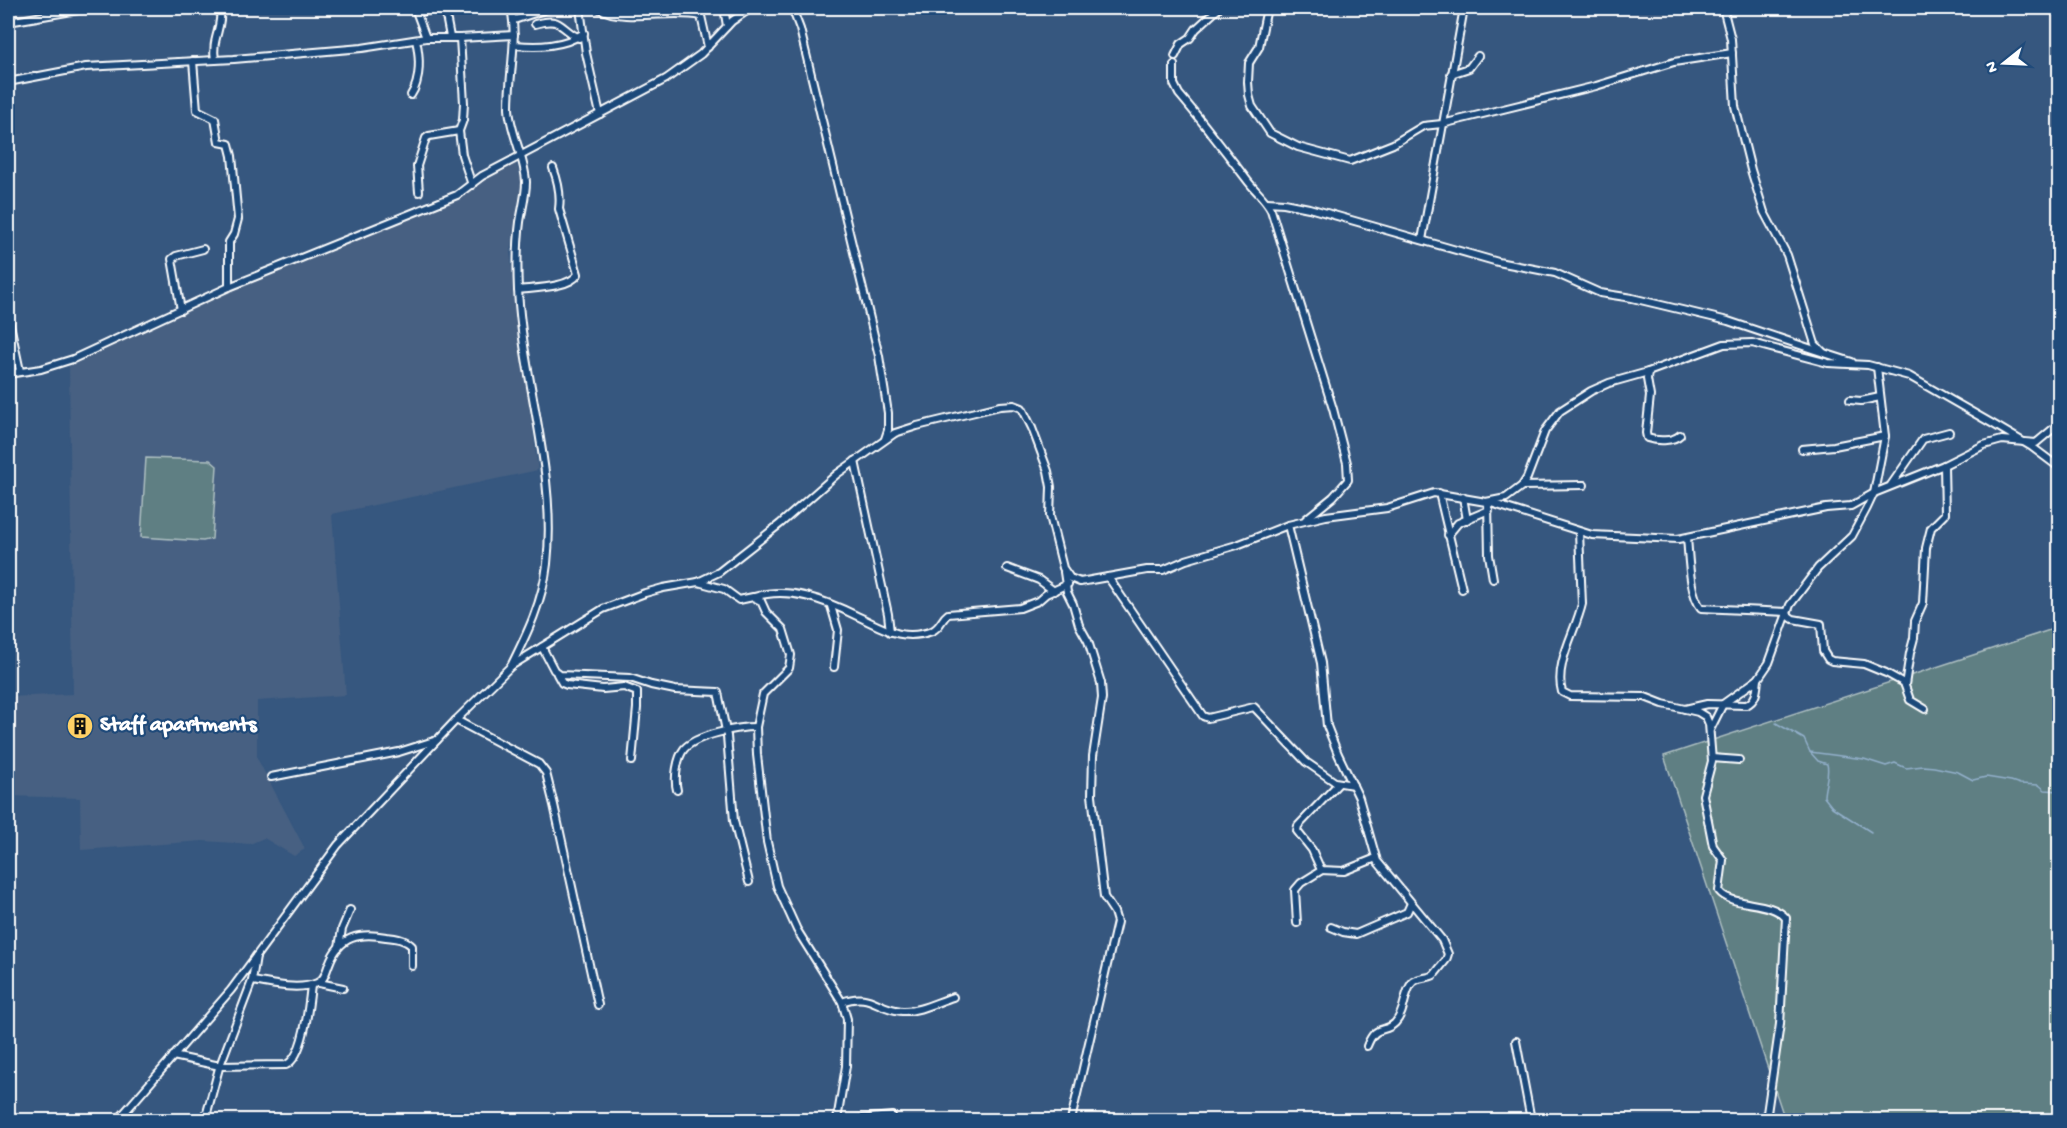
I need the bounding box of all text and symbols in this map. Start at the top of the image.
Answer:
north arrow [1974,33,2034,93]
text: N [1982,58,2004,74]
building icon: Staff apartments [65,711,95,741]
place label: Staff apartments [100,713,259,739]

